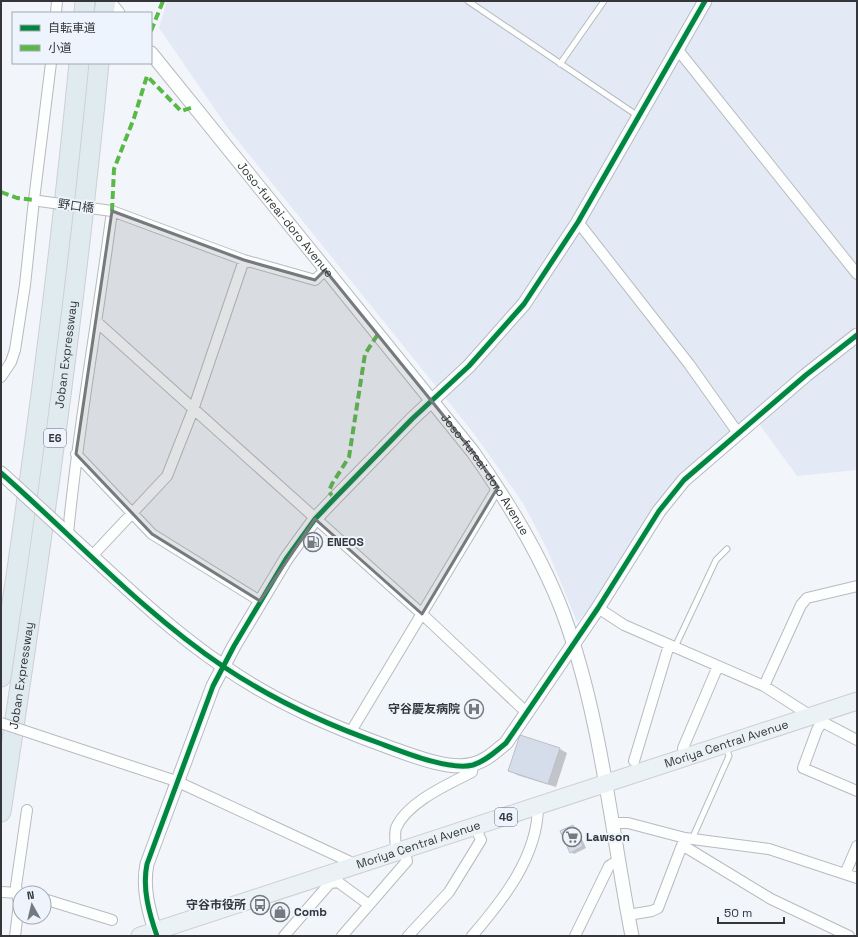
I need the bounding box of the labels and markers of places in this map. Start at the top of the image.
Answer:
fuel station icon: ENEOS [302,531,324,553]
place label: ENEOS [327,534,364,550]
hospital icon: 守谷慶友病院 [463,698,485,720]
place label: 守谷慶友病院 [388,701,460,717]
supermarket icon: Lawson [561,826,583,848]
place label: Lawson [586,829,630,845]
bus stop icon: 守谷市役所 [249,894,271,916]
place label: 守谷市役所 [186,897,246,913]
shop icon: Comb [269,901,291,923]
place label: Comb [294,904,327,920]

